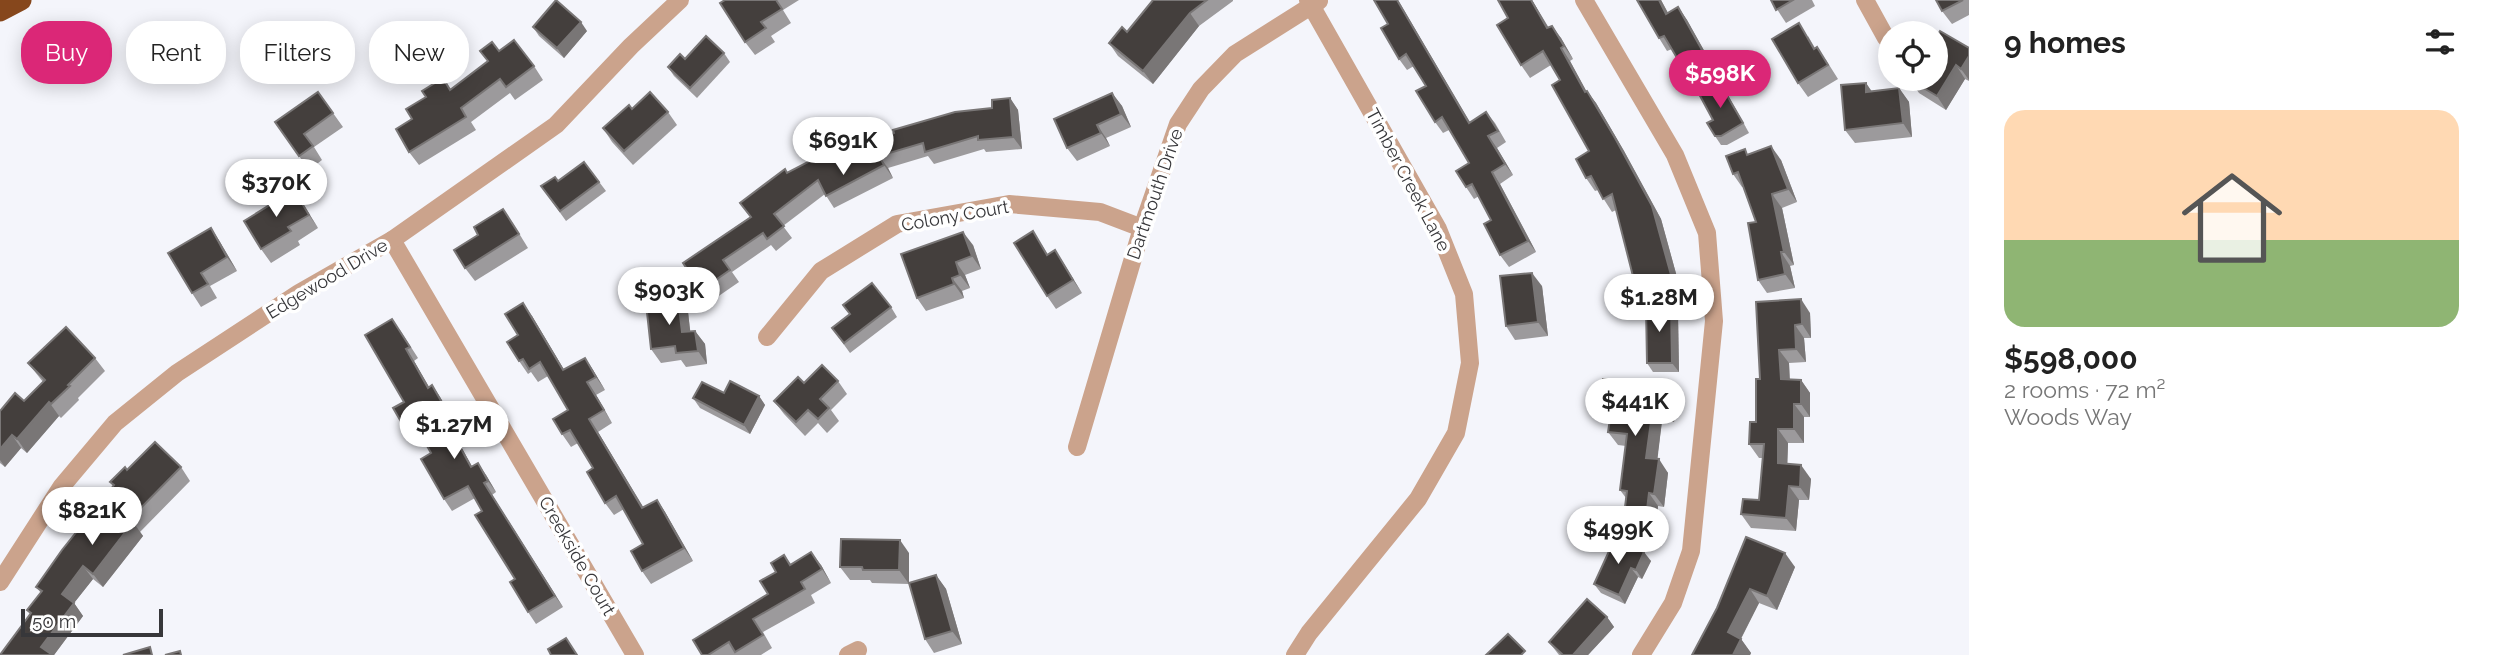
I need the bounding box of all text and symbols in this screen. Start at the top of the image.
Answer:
chip: Buy [21,21,112,84]
chip: Rent [126,21,226,84]
chip: Filters [240,21,355,84]
chip: New [369,21,469,84]
map controls [1878,21,1948,91]
button: locate [1878,21,1948,91]
icon: filters [2421,23,2459,61]
text: 9 homes [2004,25,2126,60]
pin: $598K [1671,50,1769,110]
text: $598K [1685,59,1755,86]
street label: Timber Creek Lane [1362,105,1455,255]
pin: $691K [794,118,892,177]
street label: Dartmouth Drive [1122,125,1187,262]
text: $691K [809,126,877,153]
icon: home [2169,155,2295,281]
pin: $370K [227,160,325,219]
text: $370K [241,168,311,195]
street label: Colony Court [899,196,1010,235]
street label: Edgewood Drive [262,234,392,323]
pin: $903K [620,268,718,327]
pin: $1.28M [1602,274,1716,334]
text: $903K [634,276,704,303]
text: $1.28M [1620,283,1698,310]
text: $598,000 [2004,341,2138,376]
text: 2 rooms · 72 m² [2004,376,2165,403]
pin: $441K [1586,378,1684,438]
text: $441K [1601,387,1669,414]
pin: $1.27M [397,402,511,461]
text: Woods Way [2004,403,2132,430]
text: $1.27M [416,410,492,437]
pin: $821K [43,488,141,547]
street label: Creekside Court [535,492,620,619]
text: $821K [58,496,126,523]
pin: $499K [1569,506,1667,566]
text: $499K [1583,515,1653,542]
scale bar [21,606,163,638]
text: 50 m [32,610,76,632]

